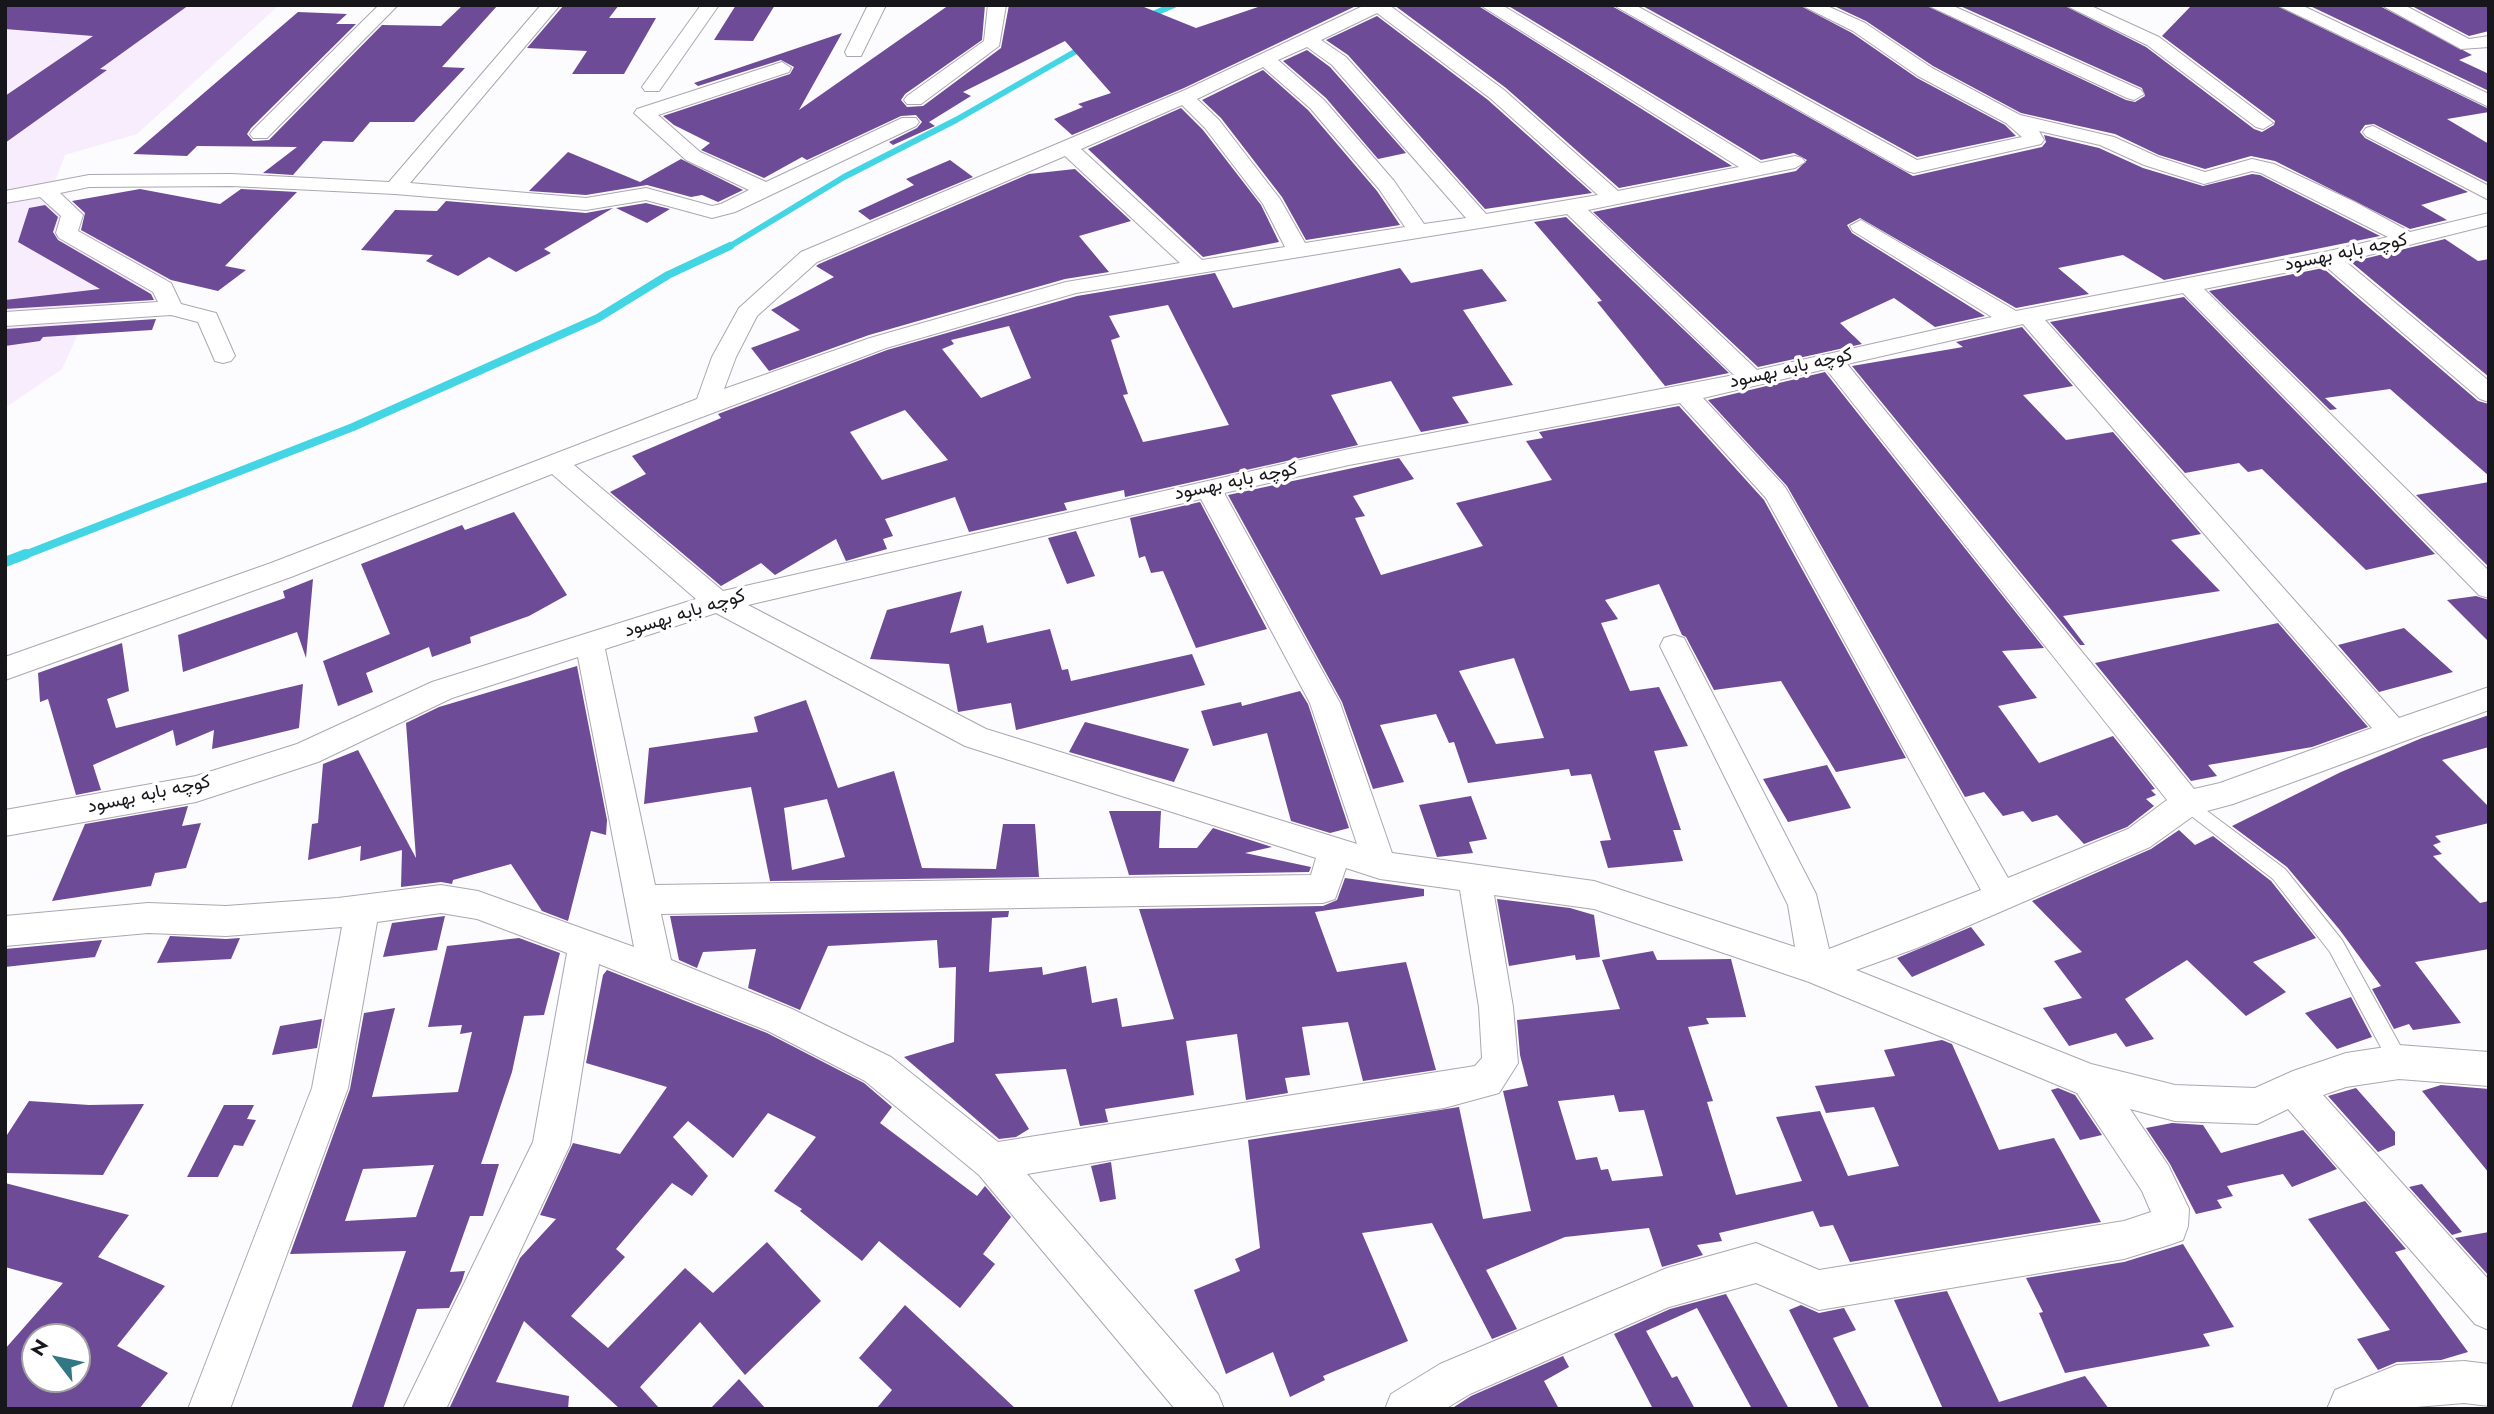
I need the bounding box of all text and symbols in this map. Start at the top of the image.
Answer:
street label: کوچه بابه بهسود [2282,229,2410,277]
street label: کوچه بابه بهسود [1727,344,1855,394]
street label: کوچه بابه بهسود [1172,458,1300,506]
street label: کوچه بابه بهسود [622,585,748,643]
street label: کوچه بابه بهسود [85,771,213,819]
north arrow [21,1323,91,1393]
text: N [24,1334,55,1361]

